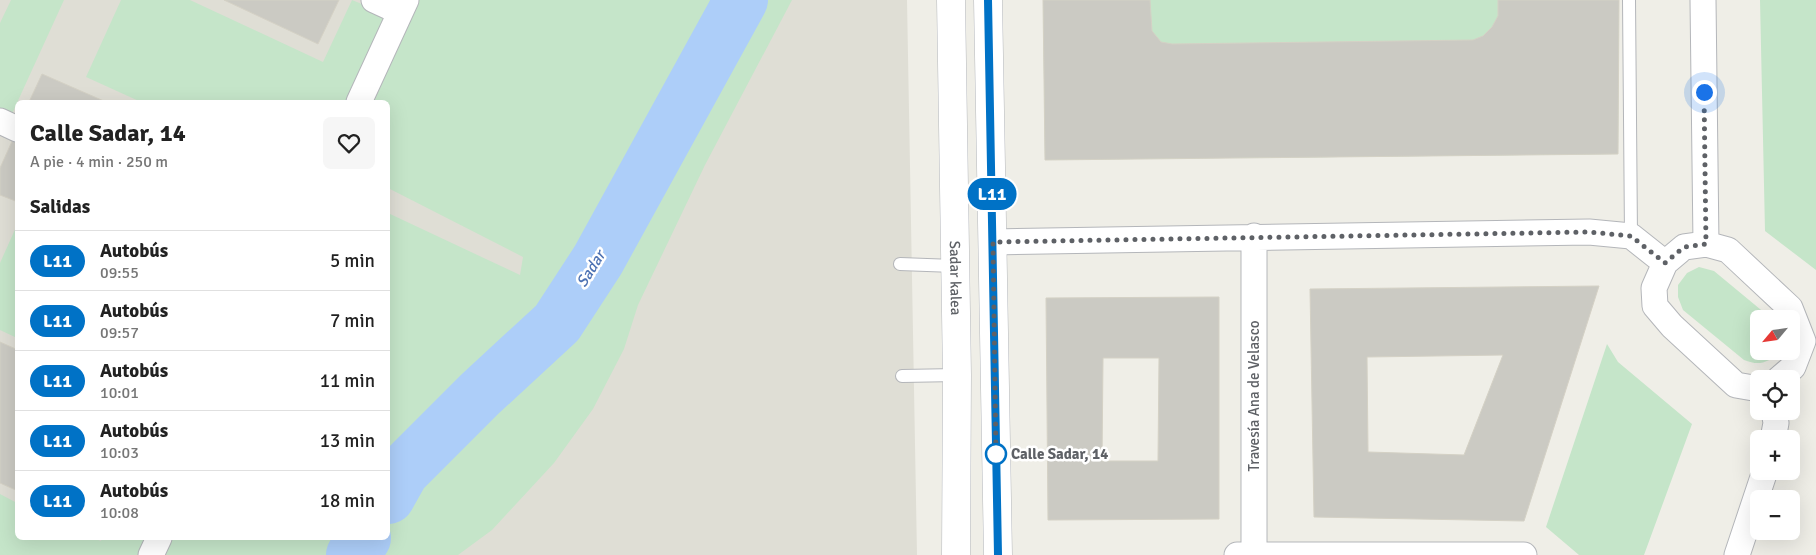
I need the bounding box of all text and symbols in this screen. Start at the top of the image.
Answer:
your location [1692,80,1717,105]
button: heart [323,117,375,169]
text: Calle Sadar, 14 [30,118,186,148]
text: A pie · 4 min · 250 m [30,152,168,172]
line badge: L11 [963,178,1021,210]
text: L11 [978,183,1006,205]
text: Salidas [30,195,90,219]
text: Autobús [100,239,168,263]
street label: Sadar kalea [946,240,965,316]
water label: Sadar [572,245,611,291]
text: 5 min [330,249,375,273]
text: L11 [43,250,72,272]
text: 09:55 [100,263,139,283]
text: Autobús [100,299,168,323]
text: 7 min [330,309,375,333]
text: L11 [43,310,72,332]
north arrow [1750,310,1800,360]
map controls [1750,310,1800,540]
street label: Travesía Ana de Velasco [1245,320,1263,471]
text: 09:57 [100,323,139,343]
text: Autobús [100,359,168,383]
text: 11 min [320,369,375,393]
text: L11 [43,370,72,392]
button: locate [1750,370,1800,420]
text: 10:01 [100,383,139,403]
text: Autobús [100,419,168,443]
text: 13 min [320,429,375,453]
text: L11 [43,430,72,452]
button: + [1750,430,1800,480]
text: 10:03 [100,443,139,463]
marker: Calle Sadar, 14 [985,443,1007,465]
place label: Calle Sadar, 14 [1011,445,1108,463]
text: Autobús [100,479,168,503]
text: 18 min [320,489,375,513]
text: L11 [43,490,72,512]
button: − [1750,490,1800,540]
text: 10:08 [100,503,139,523]

